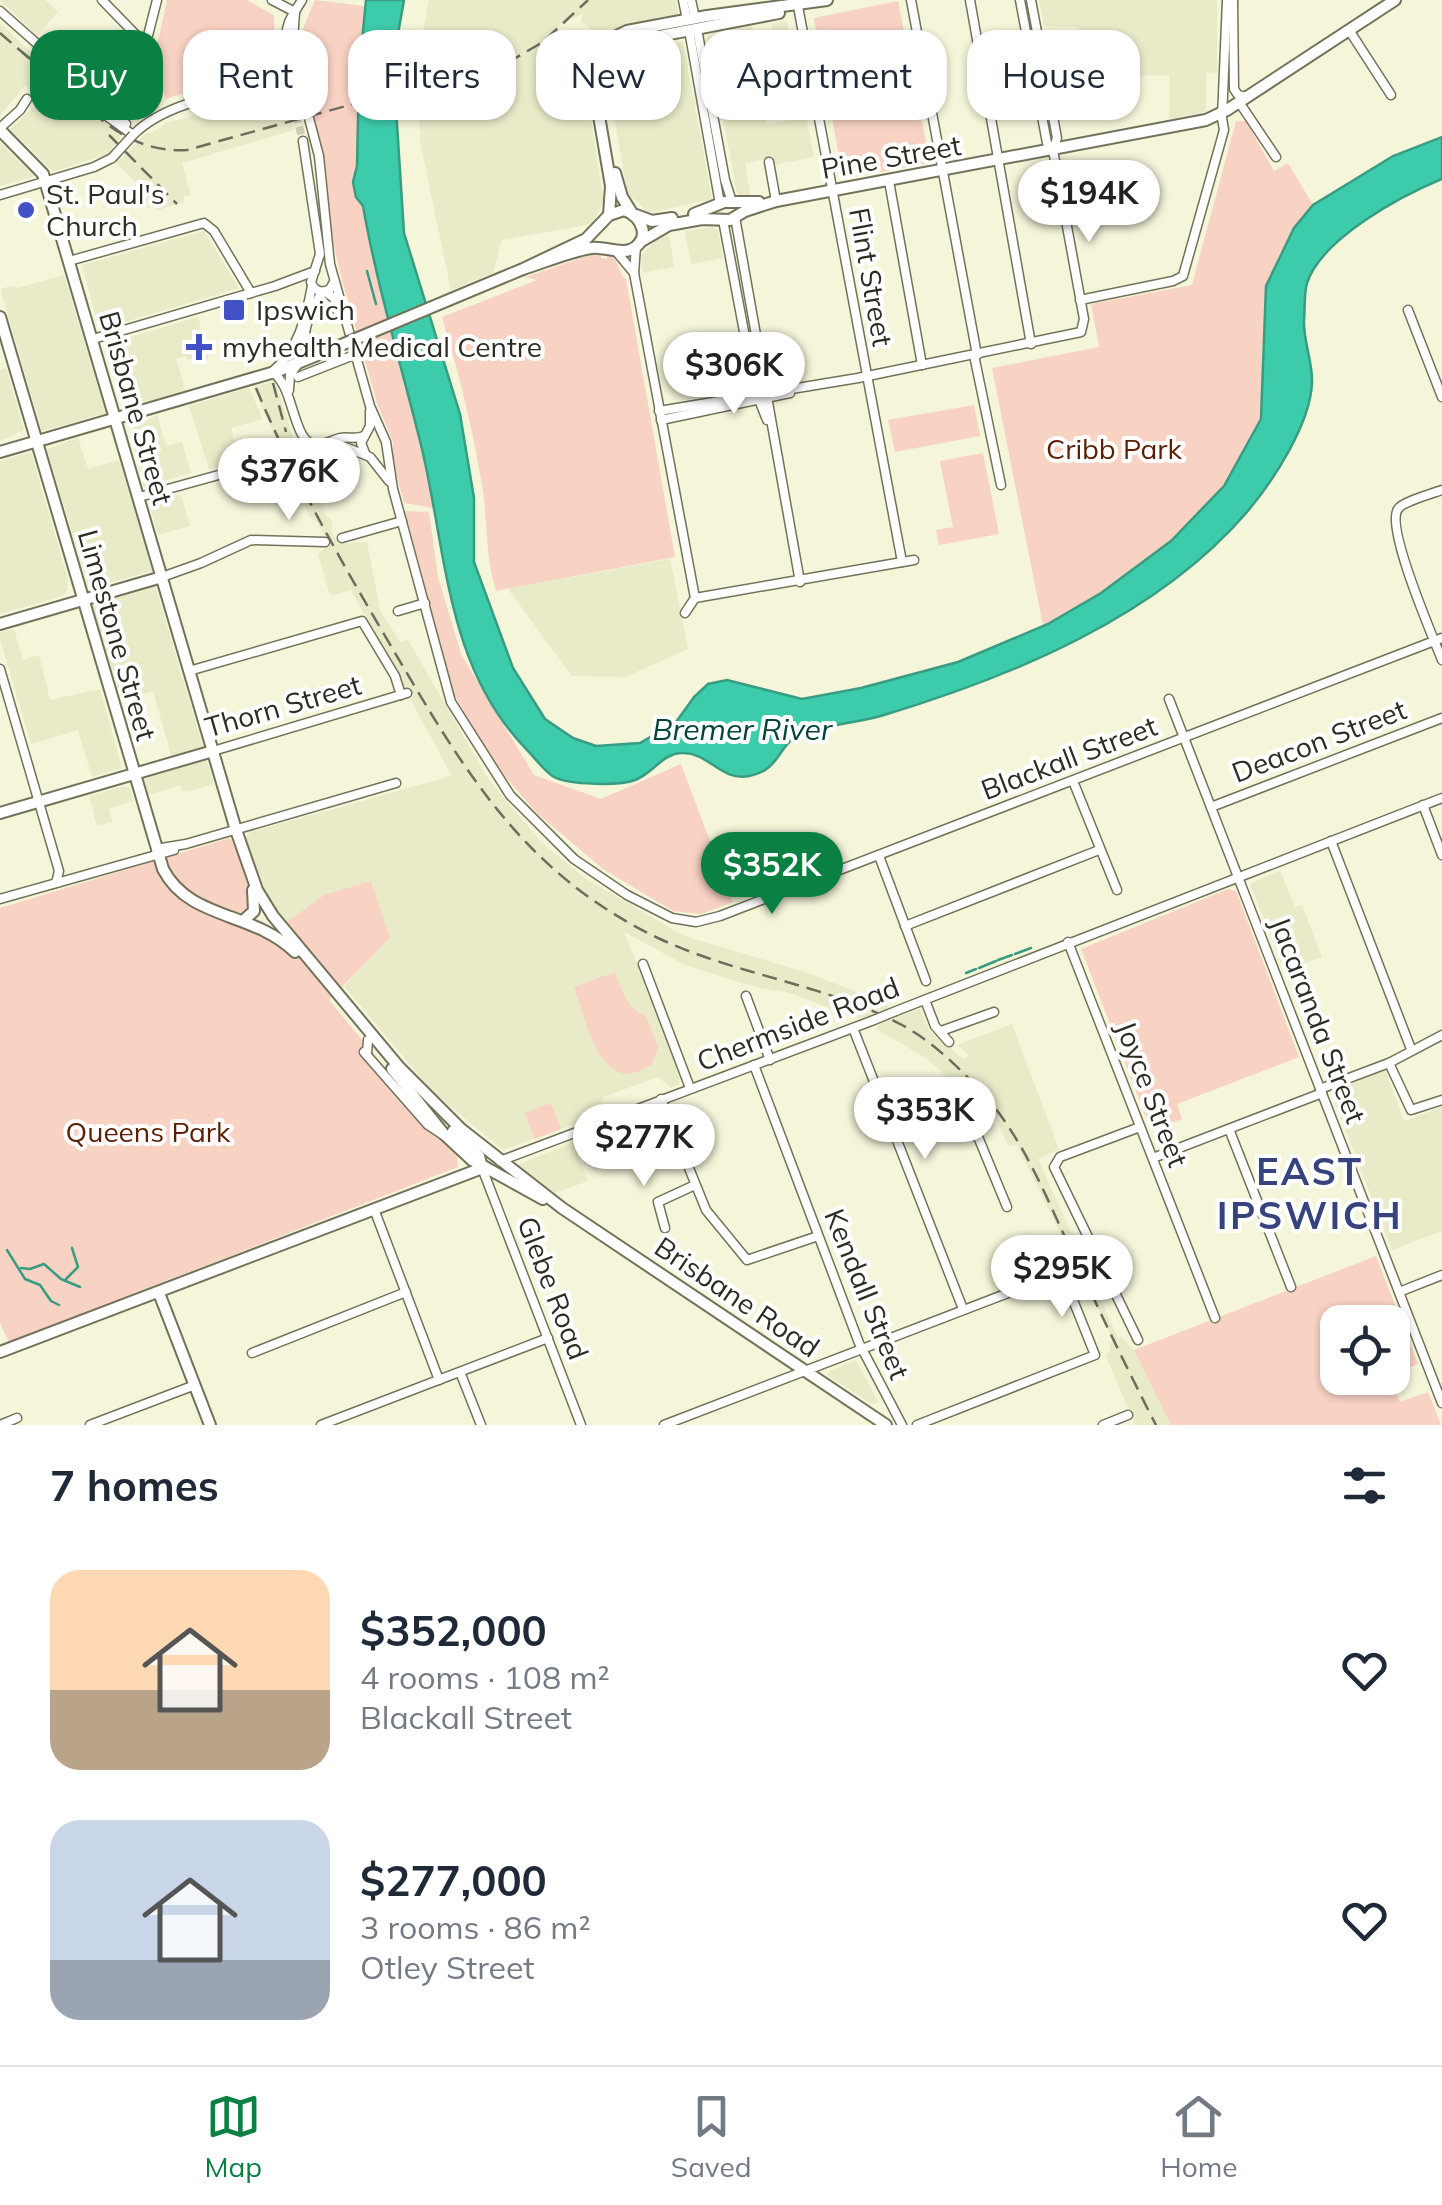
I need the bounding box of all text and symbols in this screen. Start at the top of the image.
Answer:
chip: Buy [30,30,163,120]
chip: Rent [183,30,328,120]
chip: Filters [348,30,516,120]
chip: New [536,30,681,120]
chip: Apartment [701,30,947,120]
chip: House [967,30,1140,120]
street label: Pine Street [818,127,964,186]
pin: $194K [1019,160,1159,245]
text: $194K [1040,172,1138,212]
place label: St. Paul's Church [46,176,165,243]
marker: St. Paul's Church [15,199,37,221]
street label: Flint Street [842,205,901,349]
place label: Ipswich [256,292,355,327]
marker: Ipswich [221,297,247,323]
street label: Brisbane Street [92,307,181,509]
place label: myhealth Medical Centre [222,329,542,364]
pin: $306K [664,332,804,417]
marker: myhealth Medical Centre [186,334,212,360]
text: $306K [685,344,783,384]
park label: Cribb Park [1046,431,1182,466]
pin: $376K [219,438,359,523]
text: $376K [240,450,338,490]
street label: Limestone Street [71,525,164,744]
street label: Thorn Street [201,667,365,744]
street label: Deacon Street [1227,691,1411,790]
street label: Blackall Street [976,708,1162,807]
water label: Bremer River [652,710,833,748]
pin: $352K [702,832,842,917]
text: $352K [723,844,821,884]
street label: Jacaranda Street [1263,912,1374,1128]
street label: Chermside Road [692,969,904,1078]
street label: Joyce Street [1109,1016,1196,1172]
pin: $353K [855,1077,995,1162]
text: $353K [876,1089,974,1129]
pin: $277K [574,1104,714,1189]
park label: Queens Park [66,1114,231,1149]
text: $277K [595,1116,693,1156]
district label: EAST IPSWICH [1217,1147,1403,1239]
street label: Kendall Street [817,1203,918,1384]
street label: Glebe Road [510,1211,597,1364]
street label: Brisbane Road [648,1229,826,1364]
pin: $295K [992,1235,1132,1320]
text: $295K [1013,1247,1111,1287]
map controls [1320,1305,1410,1395]
button: locate [1320,1305,1410,1395]
icon: filters [1337,1458,1392,1513]
text: 7 homes [50,1459,219,1512]
text: $352,000 [360,1604,547,1657]
icon: home [130,1610,250,1730]
icon: heart [1337,1643,1392,1698]
text: 4 rooms · 108 m² [360,1657,610,1697]
text: Blackall Street [360,1697,572,1737]
text: $277,000 [360,1854,547,1907]
icon: home [130,1860,250,1980]
icon: heart [1337,1893,1392,1948]
text: 3 rooms · 86 m² [360,1907,591,1947]
text: Otley Street [360,1947,535,1987]
tab: Map [204,2089,262,2184]
tab: Saved [671,2089,752,2184]
tab: Home [1160,2089,1238,2184]

